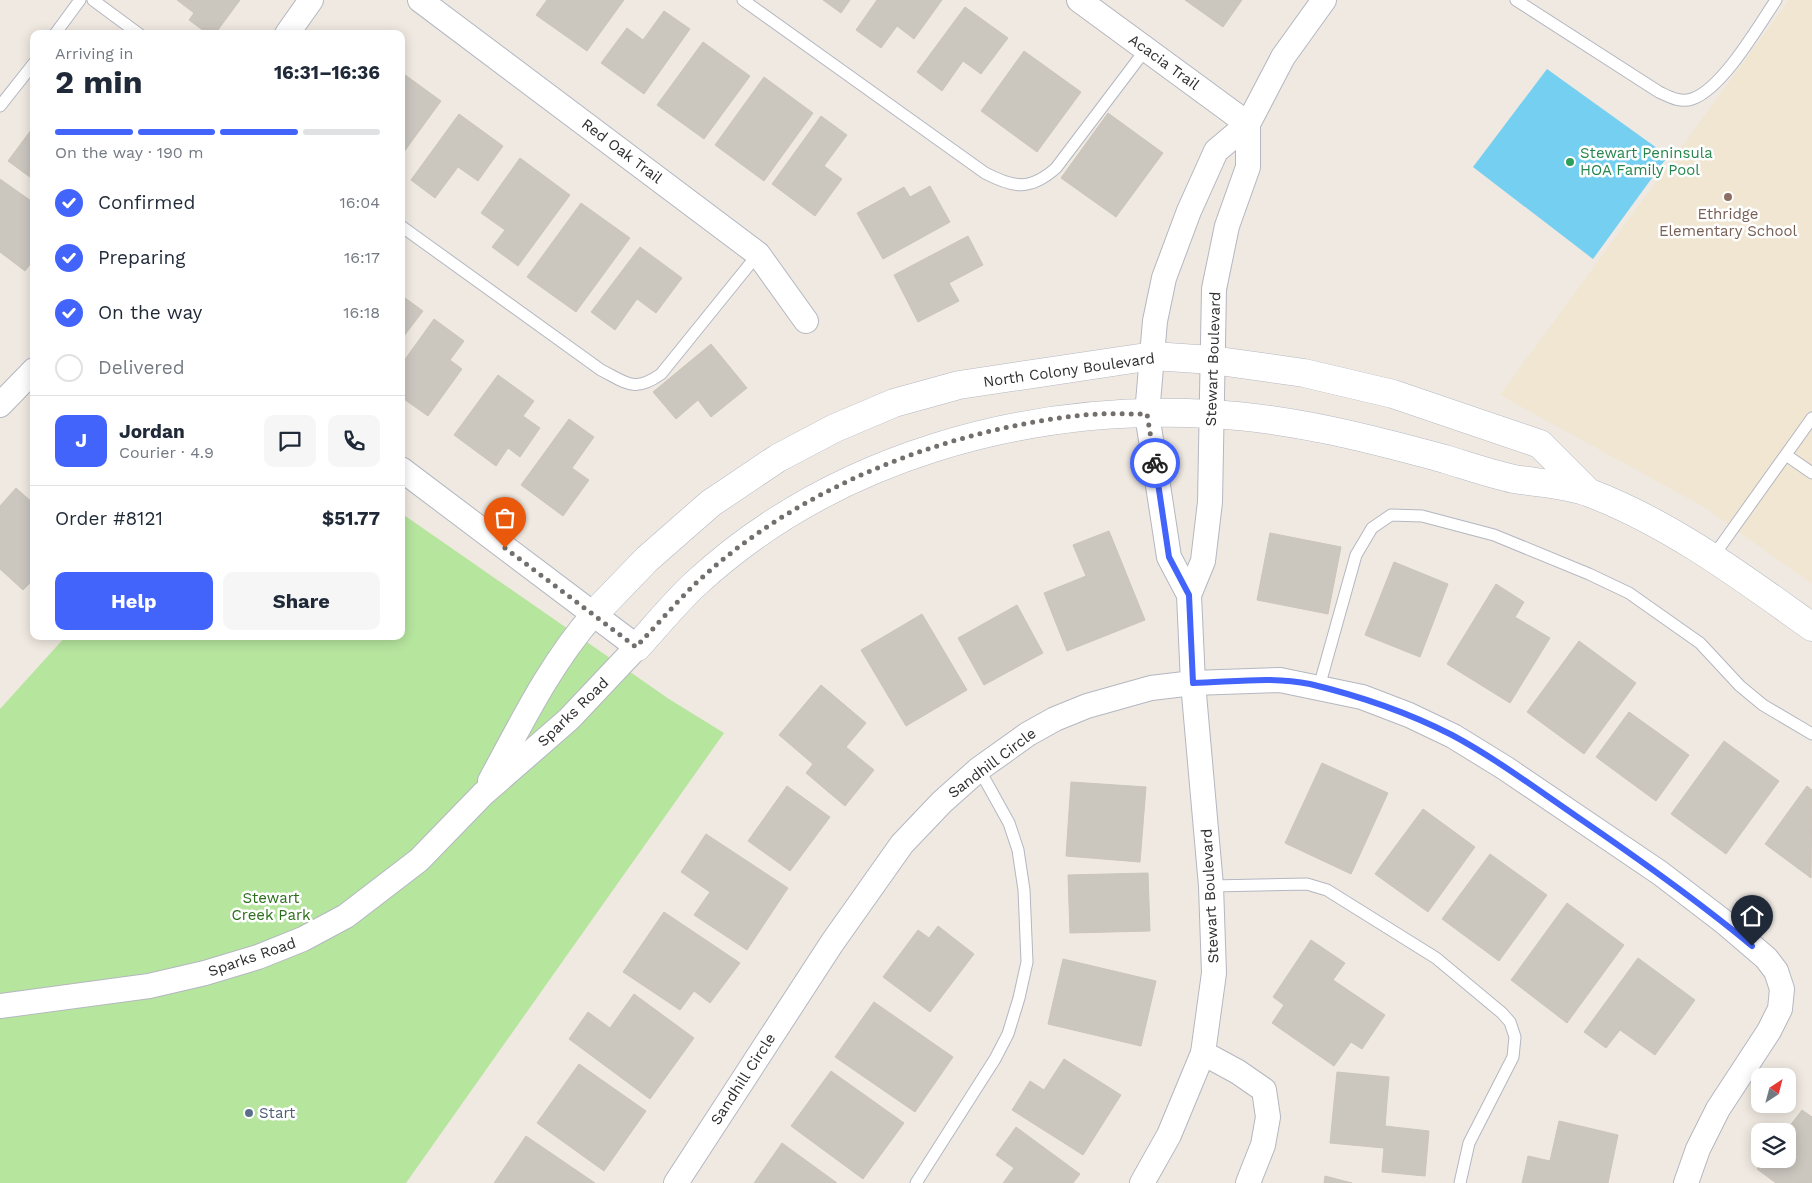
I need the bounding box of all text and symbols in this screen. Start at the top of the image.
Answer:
street label: Acacia Trail [1125,30,1203,94]
text: Arriving in [55,44,133,63]
text: 16:31–16:36 [274,61,380,84]
text: 2 min [55,63,143,101]
street label: Red Oak Trail [578,115,666,187]
text: On the way · 190 m [55,143,204,162]
place label: Stewart Peninsula HOA Family Pool [1580,144,1713,179]
marker: Stewart Peninsula HOA Family Pool [1564,156,1576,168]
icon: check [55,189,83,217]
text: Confirmed [98,191,195,214]
marker: Ethridge Elementary School [1722,191,1734,203]
text: 16:04 [340,193,380,212]
place label: Ethridge Elementary School [1659,205,1798,240]
icon: check [55,244,83,272]
text: Preparing [98,246,185,269]
text: 16:17 [344,248,380,267]
street label: Stewart Boulevard [1202,291,1224,427]
icon: check [55,299,83,327]
text: On the way [98,301,202,324]
text: 16:18 [343,303,380,322]
street label: North Colony Boulevard [982,349,1156,391]
text: Delivered [98,356,185,379]
button: chat [264,415,316,467]
button: phone [328,415,380,467]
text: Jordan [119,420,185,443]
text: J [75,429,87,452]
courier [1130,438,1180,488]
text: Courier · 4.9 [119,443,214,462]
icon: bike [1141,449,1169,477]
pin [484,497,526,548]
icon: bag [491,504,519,532]
text: Order #8121 [55,507,163,530]
text: $51.77 [322,507,380,530]
button: Help [55,572,213,630]
button: Share [223,572,380,630]
street label: Sparks Road [534,674,612,750]
street label: Sandhill Circle [944,724,1040,802]
street label: Stewart Boulevard [1197,828,1223,964]
park label: Stewart Creek Park [231,889,311,924]
pin [1731,895,1773,946]
icon: home [1738,902,1766,930]
street label: Sparks Road [206,934,298,980]
street label: Sandhill Circle [707,1030,779,1128]
north arrow [1751,1068,1796,1112]
map controls [1751,1068,1796,1168]
place label: Start [259,1104,296,1122]
marker: Start [243,1107,255,1119]
button: layers [1751,1123,1796,1168]

